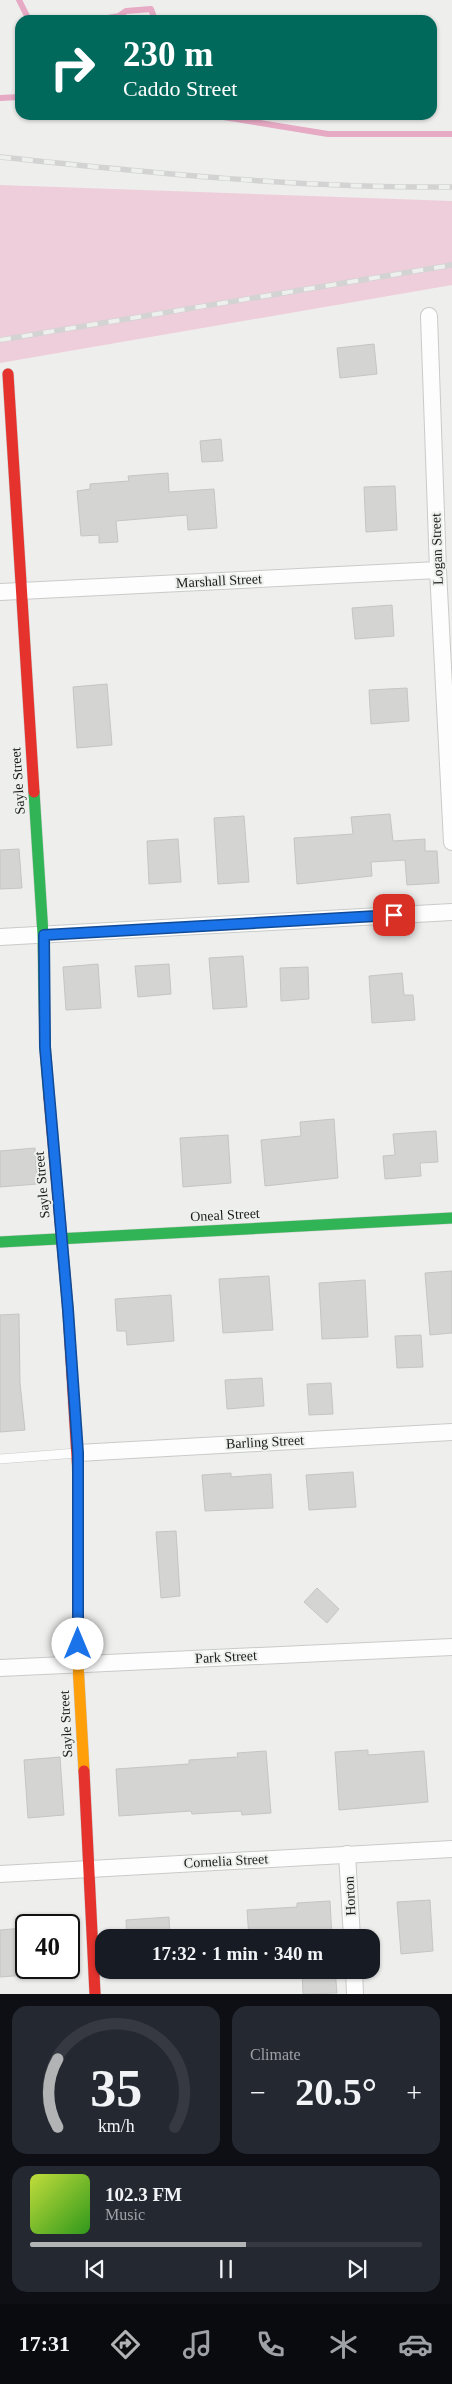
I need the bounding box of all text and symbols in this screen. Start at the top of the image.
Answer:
icon: right [40,35,105,100]
text: 230 m [123,35,213,74]
text: Caddo Street [123,76,237,101]
street label: Logan Street [428,513,446,585]
street label: Marshall Street [176,571,262,591]
street label: Sayle Street [8,747,28,815]
pin [373,894,415,936]
icon: arrive [380,901,408,929]
street label: Sayle Street [32,1151,52,1219]
street label: Oneal Street [190,1206,260,1224]
street label: Barling Street [226,1432,305,1452]
position arrow [51,1617,103,1669]
street label: Park Street [195,1648,257,1666]
street label: Sayle Street [57,1690,75,1758]
street label: Cornelia Street [183,1851,269,1871]
street label: Horton [341,1876,359,1916]
speed limit sign: 40 [15,1914,80,1979]
text: 17:32 · 1 min · 340 m [152,1943,323,1964]
text: Climate [250,2046,301,2063]
text: 35 [90,2060,142,2117]
text: 20.5° [295,2071,377,2113]
text: − [250,2077,266,2108]
text: + [406,2077,422,2108]
text: km/h [98,2116,134,2136]
text: 102.3 FM [105,2184,182,2205]
text: Music [105,2206,145,2223]
icon: previous [81,2255,109,2283]
icon: pause [212,2255,240,2283]
icon: next [343,2255,371,2283]
icon: directions [108,2327,143,2362]
icon: music [180,2327,215,2362]
icon: phone [253,2327,288,2362]
icon: climate [326,2327,361,2362]
icon: car [398,2327,433,2362]
text: 17:31 [19,2331,70,2356]

